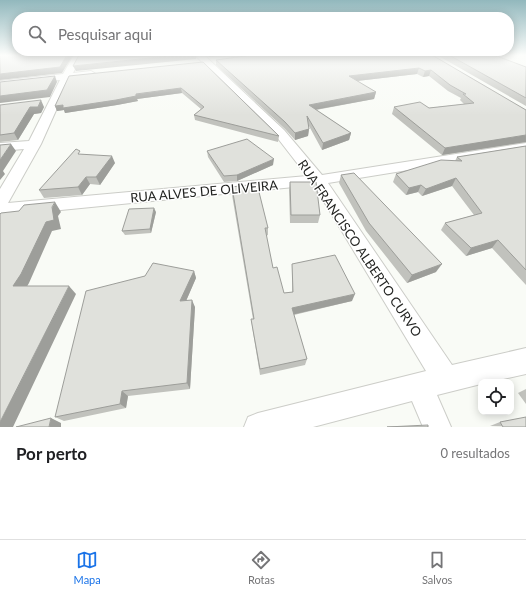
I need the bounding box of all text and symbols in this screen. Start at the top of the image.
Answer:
search box [12,12,514,56]
icon: search [26,23,48,45]
text: Pesquisar aqui [58,25,152,43]
street label: RUA FRANCISCO ALBERTO CURVO [295,157,425,339]
street label: RUA ALVES DE OLIVEIRA [130,177,279,205]
map controls [478,379,514,415]
button: locate [478,379,514,415]
text: Por perto [16,443,87,464]
text: 0 resultados [440,445,510,461]
tab: Mapa [74,549,101,586]
tab: Rotas [248,549,275,586]
tab: Salvos [422,549,452,586]

